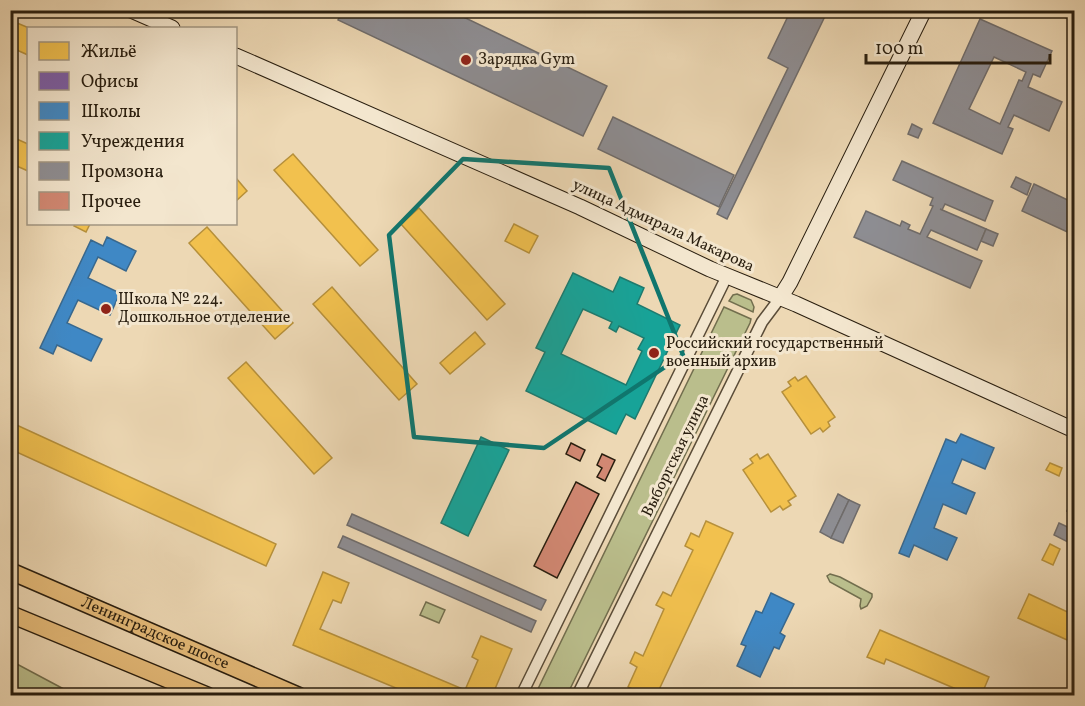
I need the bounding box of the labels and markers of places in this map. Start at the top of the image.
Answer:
place label: Зарядка Gym [478,49,575,71]
marker: Зарядка Gym [459,53,473,67]
place label: Школа № 224. Дошкольное отделение [118,289,290,329]
marker: Школа № 224. Дошкольное отделение [99,302,113,316]
place label: Российский государственный военный архив [666,333,884,373]
marker: Российский государственный военный архив [647,346,661,360]

